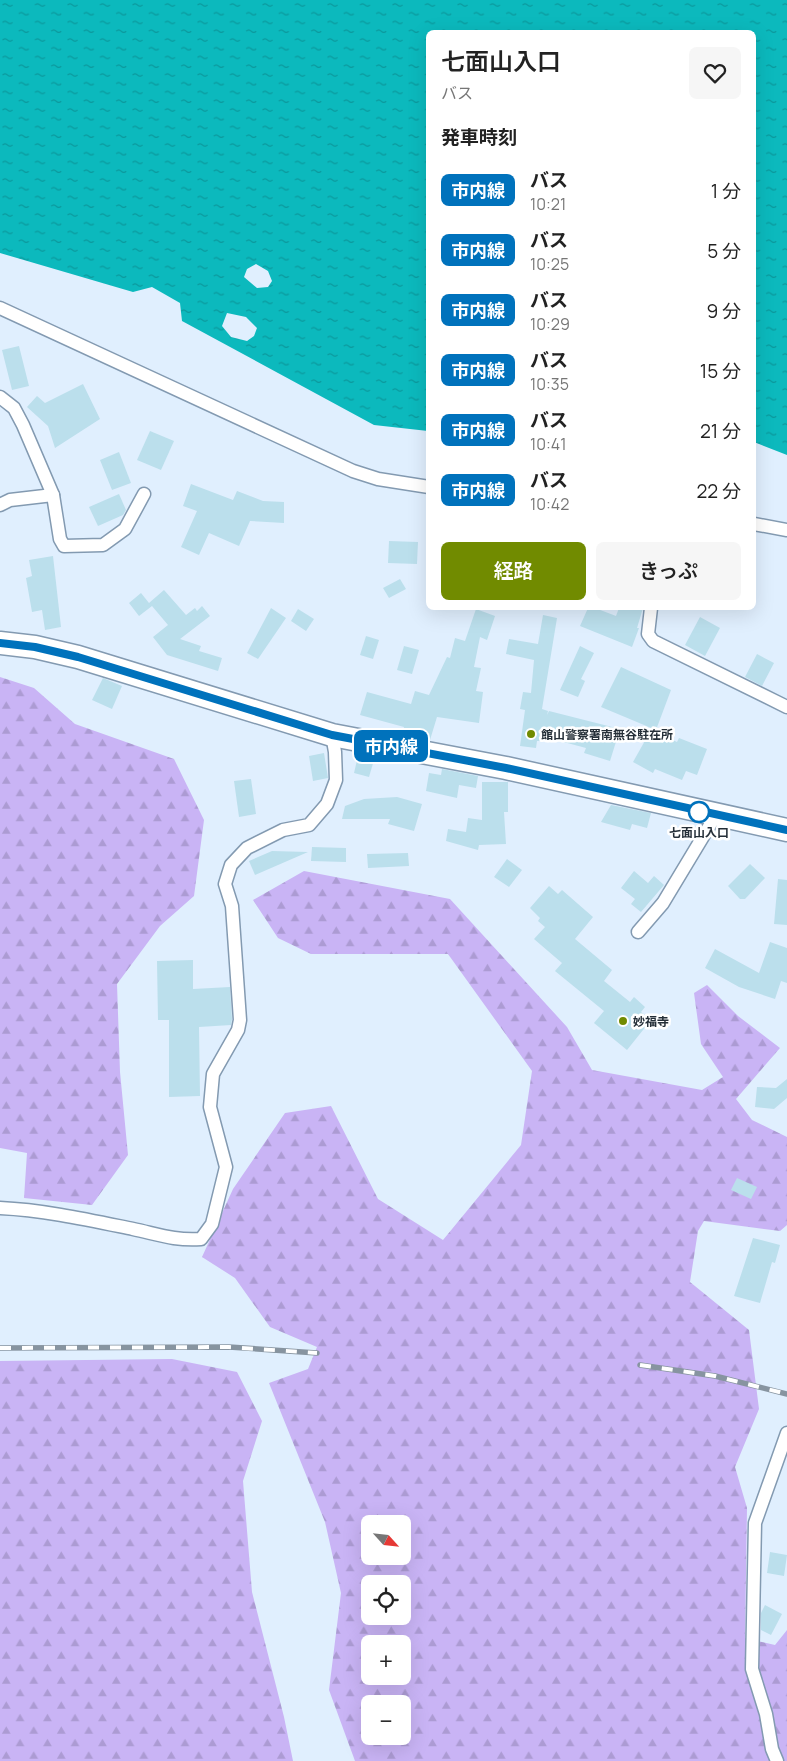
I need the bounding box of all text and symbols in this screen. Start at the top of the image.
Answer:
text: 七面山入口 [441,44,561,77]
button: heart [689,47,741,99]
text: バス [441,82,473,104]
text: 発車時刻 [441,124,517,150]
text: バス [530,167,568,193]
text: 市内線 [451,178,505,202]
text: 1 分 [711,178,741,204]
text: 10:21 [530,193,566,215]
text: バス [530,227,568,253]
text: 市内線 [451,238,505,262]
text: 5 分 [707,238,741,264]
text: 10:25 [530,253,569,275]
text: バス [530,287,568,313]
text: 市内線 [451,298,505,322]
text: 9 分 [706,298,741,324]
text: 10:29 [530,313,570,335]
text: バス [530,347,568,373]
text: 市内線 [451,358,505,382]
text: 15 分 [700,358,741,384]
text: 10:35 [530,373,569,395]
text: バス [530,407,568,433]
text: 市内線 [451,418,505,442]
text: 21 分 [700,418,741,444]
text: 10:41 [530,433,566,455]
text: バス [530,467,568,493]
text: 市内線 [451,478,505,502]
text: 22 分 [697,478,741,504]
text: 10:42 [530,493,569,515]
button: 経路 [441,542,586,600]
button: きっぷ [596,542,741,600]
place label: 館山警察署南無谷駐在所 [541,726,673,743]
marker: 館山警察署南無谷駐在所 [525,728,537,740]
line badge: 市内線 [362,730,420,762]
text: 市内線 [364,734,418,758]
marker: 七面山入口 [688,801,710,823]
place label: 七面山入口 [669,824,729,841]
place label: 妙福寺 [633,1013,669,1030]
marker: 妙福寺 [617,1015,629,1027]
north arrow [361,1515,411,1565]
map controls [361,1515,411,1745]
button: locate [361,1575,411,1625]
button: + [361,1635,411,1685]
button: − [361,1695,411,1745]

